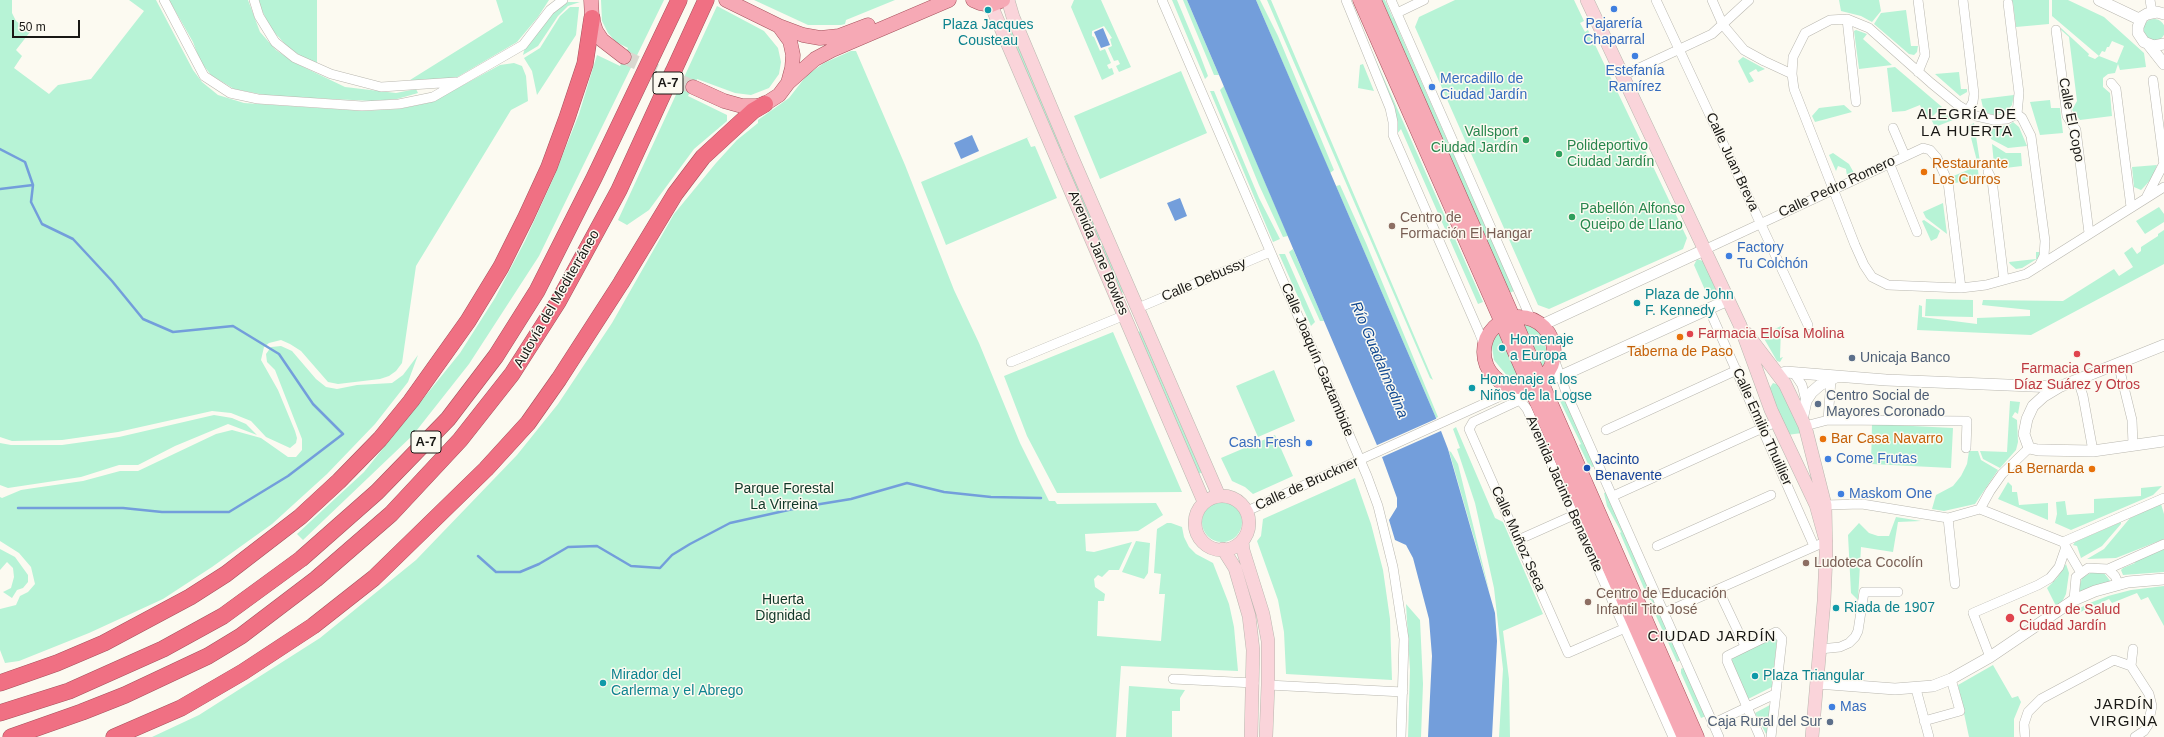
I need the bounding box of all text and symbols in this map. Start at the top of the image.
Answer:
marker: Pajarería Chaparral [1609,4,1619,14]
marker: Plaza Jacques Cousteau [983,5,993,15]
scale bar [14,12,82,38]
place label: Pajarería Chaparral [1583,16,1645,48]
place label: Plaza Jacques Cousteau [942,17,1034,50]
text: 50 m [19,20,46,34]
marker: Estefanía Ramírez [1630,51,1640,61]
place label: Estefanía Ramírez [1605,63,1665,96]
place label: Mercadillo de Ciudad Jardín [1440,71,1527,104]
road number: A-7 [653,72,683,94]
street label: Calle El Copo [2055,76,2087,164]
marker: Mercadillo de Ciudad Jardín [1427,82,1437,92]
district label: ALEGRÍA DE LA HUERTA [1917,106,2017,141]
street label: Calle Juan Breva [1702,110,1762,214]
place label: Vallsport Ciudad Jardín [1431,124,1518,156]
marker: Vallsport Ciudad Jardín [1521,135,1531,145]
place label: Polideportivo Ciudad Jardín [1567,138,1654,170]
marker: Polideportivo Ciudad Jardín [1554,149,1564,159]
street label: Calle Pedro Romero [1776,153,1898,221]
place label: Restaurante Los Curros [1932,156,2008,188]
marker: Restaurante Los Curros [1919,167,1929,177]
street label: Avenida Jane Bowles [1064,188,1132,318]
place label: Pabellón Alfonso Queipo de Llano [1580,201,1685,234]
place label: Centro de Formación El Hangar [1400,210,1532,242]
marker: Pabellón Alfonso Queipo de Llano [1567,212,1577,222]
marker: Centro de Formación El Hangar [1387,221,1397,231]
street label: Autovía del Mediterráneo [511,227,603,371]
place label: Factory Tu Colchón [1737,240,1808,272]
marker: Factory Tu Colchón [1724,251,1734,261]
street label: Calle Debussy [1159,255,1249,305]
street label: Calle Joaquín Gaztambide [1277,281,1357,439]
place label: Plaza de John F. Kennedy [1645,287,1734,320]
marker: Plaza de John F. Kennedy [1632,298,1642,308]
water label: Río Guadalmedina [1346,299,1412,421]
place label: Farmacia Eloísa Molina [1698,326,1844,342]
marker: Farmacia Eloísa Molina [1685,329,1695,339]
place label: Homenaje a Europa [1510,332,1574,364]
marker: Taberna de Paso [1675,332,1685,342]
marker: Homenaje a Europa [1497,343,1507,353]
place label: Taberna de Paso [1627,344,1733,360]
marker: Farmacia Carmen Díaz Suárez y Otros [2072,349,2082,359]
place label: Unicaja Banco [1860,350,1950,366]
marker: Unicaja Banco [1847,353,1857,363]
place label: Farmacia Carmen Díaz Suárez y Otros [2014,361,2140,394]
street label: Calle Emilio Thuillier [1729,366,1795,488]
place label: Homenaje a los Niños de la Logse [1480,372,1592,404]
marker: Homenaje a los Niños de la Logse [1467,383,1477,393]
place label: Centro Social de Mayores Coronado [1826,388,1945,420]
marker: Centro Social de Mayores Coronado [1813,399,1823,409]
street label: Avenida Jacinto Benavente [1522,413,1606,575]
road number: A-7 [411,431,441,453]
place label: Bar Casa Navarro [1831,431,1943,447]
marker: Bar Casa Navarro [1818,434,1828,444]
place label: Cash Fresh [1229,435,1301,451]
marker: Cash Fresh [1304,438,1314,448]
place label: Come Frutas [1836,451,1917,467]
place label: Jacinto Benavente [1595,452,1662,484]
street label: Calle de Bruckner [1253,454,1361,514]
marker: Come Frutas [1823,454,1833,464]
place label: La Bernarda [2007,461,2084,477]
marker: Jacinto Benavente [1582,463,1592,473]
marker: La Bernarda [2087,464,2097,474]
park label: Parque Forestal La Virreina [734,481,834,514]
street label: Calle Muñoz Seca [1487,484,1549,594]
place label: Maskom One [1849,486,1932,502]
marker: Maskom One [1836,489,1846,499]
place label: Ludoteca Cocolín [1814,555,1923,571]
marker: Ludoteca Cocolín [1801,558,1811,568]
place label: Centro de Educación Infantil Tito José [1596,586,1727,618]
park label: Huerta Dignidad [755,592,811,624]
marker: Centro de Educación Infantil Tito José [1583,597,1593,607]
place label: Riada de 1907 [1844,600,1935,616]
place label: Centro de Salud Ciudad Jardín [2019,602,2120,634]
marker: Riada de 1907 [1831,603,1841,613]
marker: Centro de Salud Ciudad Jardín [2004,612,2016,624]
district label: CIUDAD JARDÍN [1648,628,1776,646]
place label: Mirador del Carlerma y el Abrego [611,667,743,700]
place label: Plaza Triangular [1763,668,1864,684]
marker: Plaza Triangular [1750,671,1760,681]
marker: Mirador del Carlerma y el Abrego [598,678,608,688]
district label: JARDÍN VIRGINA [2090,696,2158,731]
place label: Mas [1840,699,1866,715]
marker: Mas [1827,702,1837,712]
place label: Caja Rural del Sur [1708,714,1822,730]
marker: Caja Rural del Sur [1825,717,1835,727]

